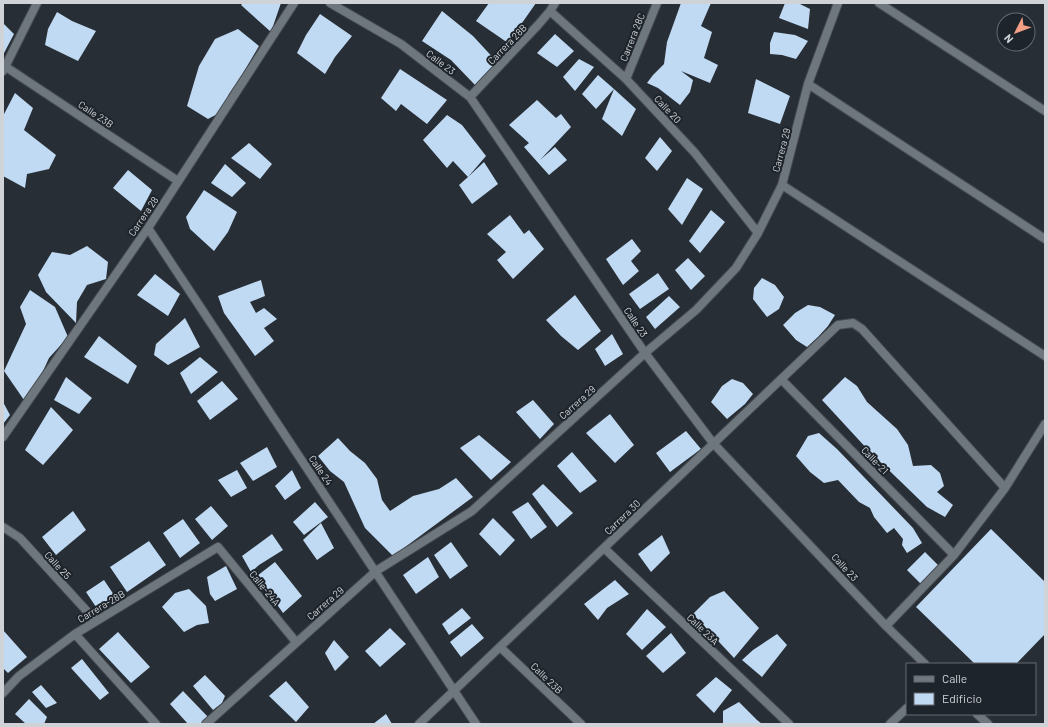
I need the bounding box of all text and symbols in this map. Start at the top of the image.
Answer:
street label: Carrera 28C [617,11,647,63]
north arrow [996,12,1036,52]
street label: Carrera 28B [485,21,529,67]
text: N [1001,32,1015,46]
street label: Calle 23 [424,47,458,77]
street label: Calle 20 [652,92,684,126]
street label: Calle 23B [76,98,116,130]
street label: Carrera 29 [769,127,793,173]
street label: Carrera 28 [125,194,161,238]
street label: Calle 23 [622,305,650,339]
street label: Carrera 29 [556,382,598,422]
street label: Calle-21 [859,444,891,476]
street label: Calle 24 [307,453,335,487]
street label: Carrera 30 [602,497,642,537]
street label: Calle 25 [42,549,74,581]
street label: Calle 23 [829,551,861,583]
street label: Calle-24A [247,568,283,608]
street label: Carrera 29 [304,584,346,622]
street label: Carrera-28B [75,587,127,625]
street label: Calle 23A [685,611,721,647]
street label: Calle 23B [529,660,565,696]
legend [906,663,1036,715]
text: Calle [942,671,967,685]
text: Edificio [942,691,982,705]

